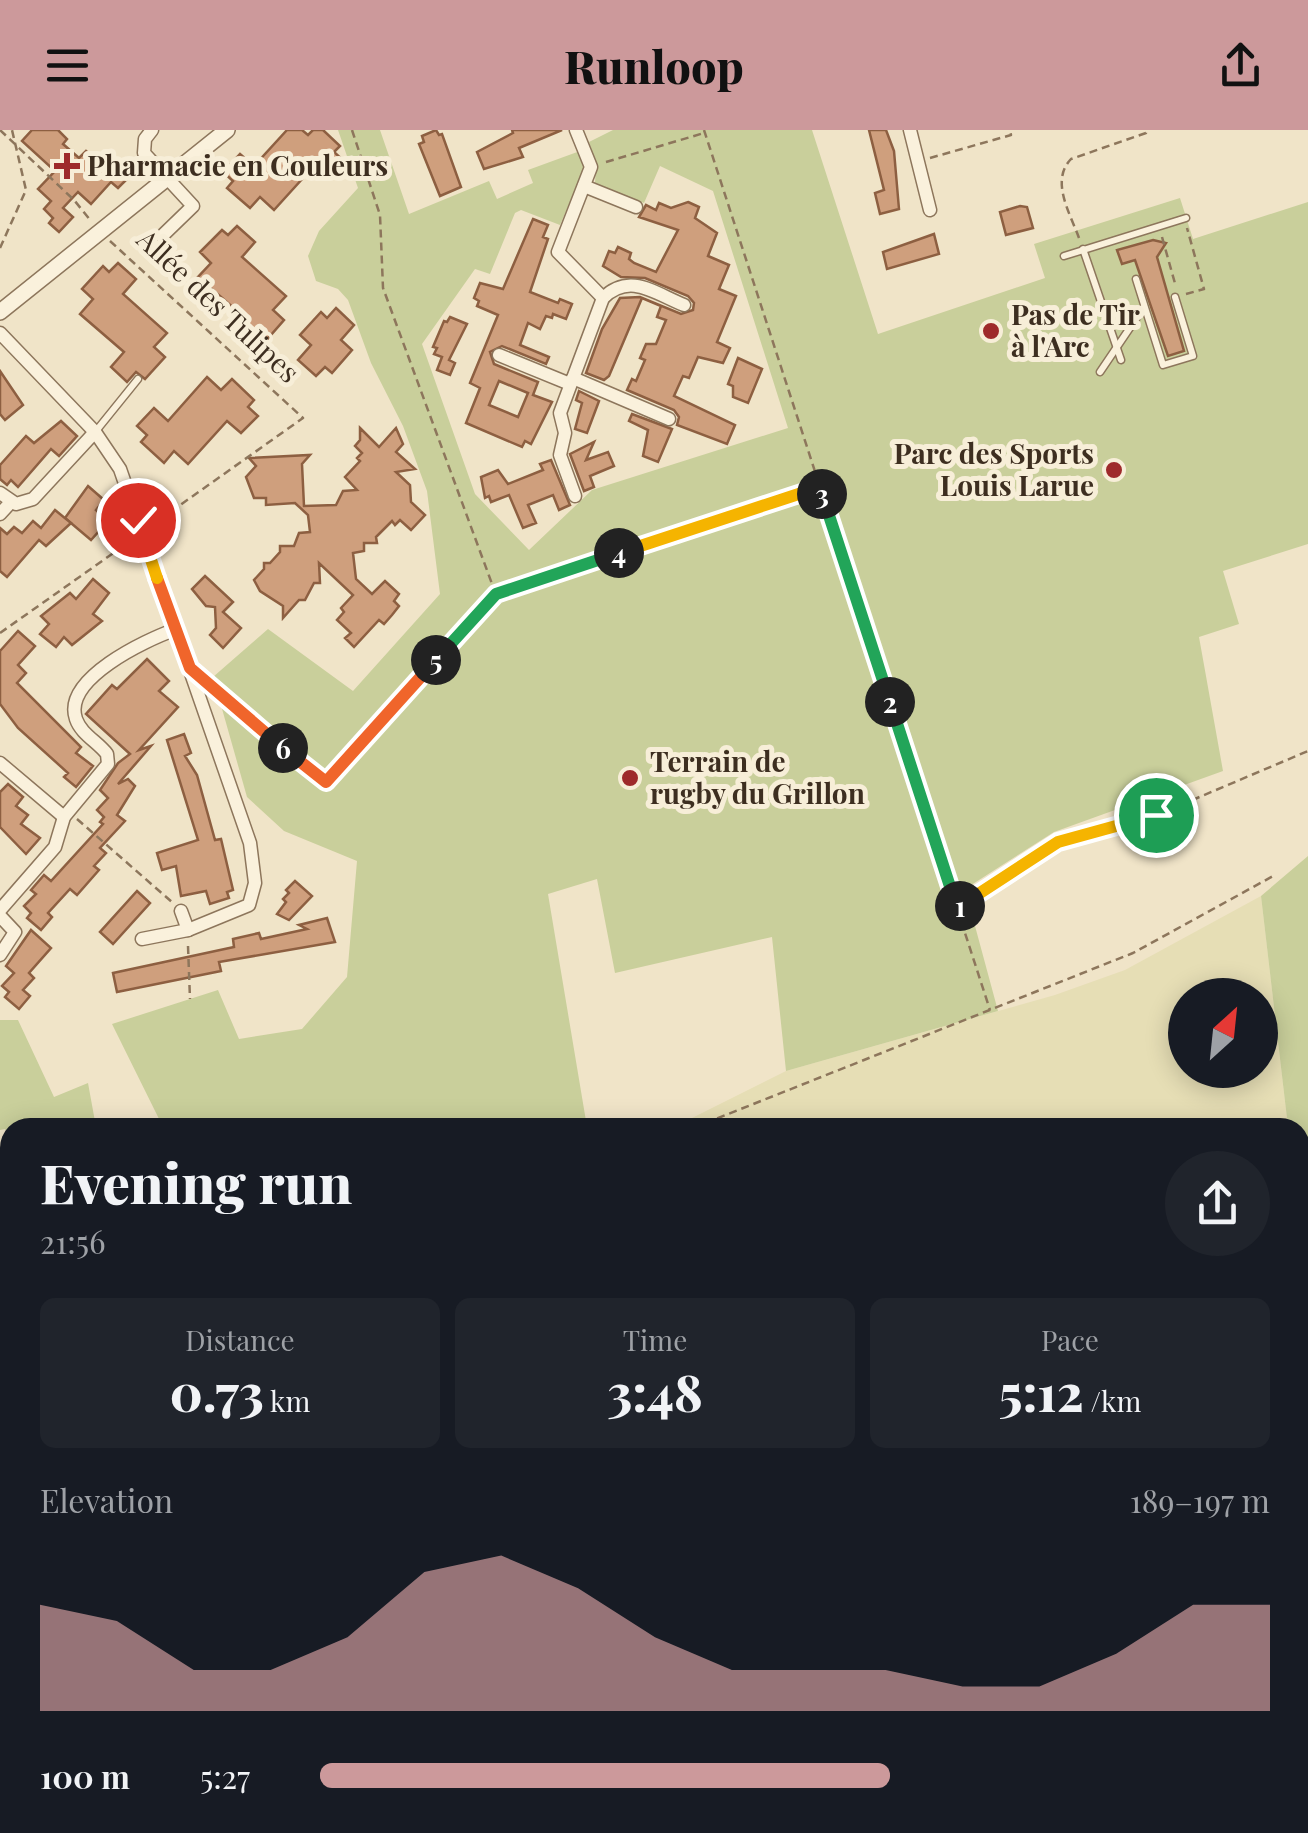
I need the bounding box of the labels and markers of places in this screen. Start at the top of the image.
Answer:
place label: Pharmacie en Couleurs [87,146,388,183]
marker: Pharmacie en Couleurs [56,155,78,177]
place label: Pas de Tir à l'Arc [1011,295,1140,364]
marker: Pas de Tir à l'Arc [980,320,1002,342]
place label: Parc des Sports Louis Larue [894,434,1094,503]
marker: Parc des Sports Louis Larue [1103,459,1125,481]
pin: 3 [797,469,847,519]
pin [96,478,181,563]
pin: 4 [594,528,644,578]
pin: 5 [411,635,461,685]
pin: 2 [865,677,915,727]
pin: 6 [258,723,308,773]
place label: Terrain de rugby du Grillon [650,742,865,811]
marker: Terrain de rugby du Grillon [619,767,641,789]
pin [1114,773,1199,858]
pin: 1 [935,881,985,931]

